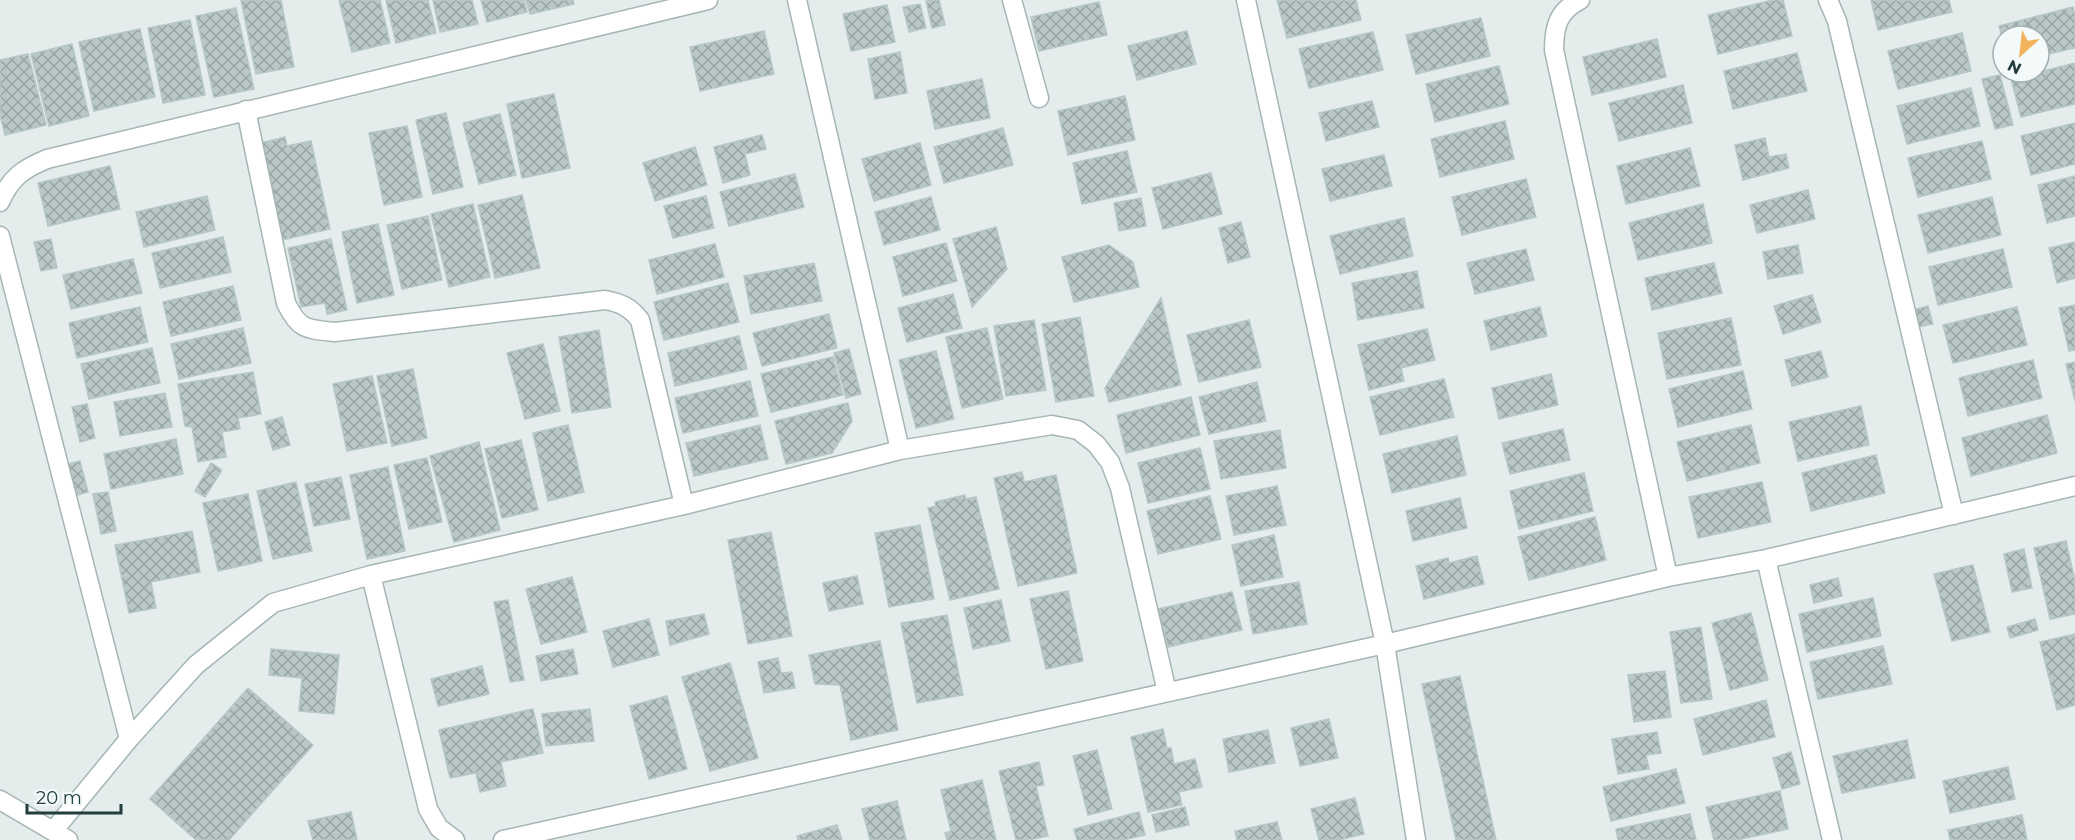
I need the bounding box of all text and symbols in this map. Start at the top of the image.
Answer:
north arrow [1991,24,2051,84]
text: N [2004,56,2024,78]
scale bar [27,777,122,815]
text: 20 m [36,787,82,809]

